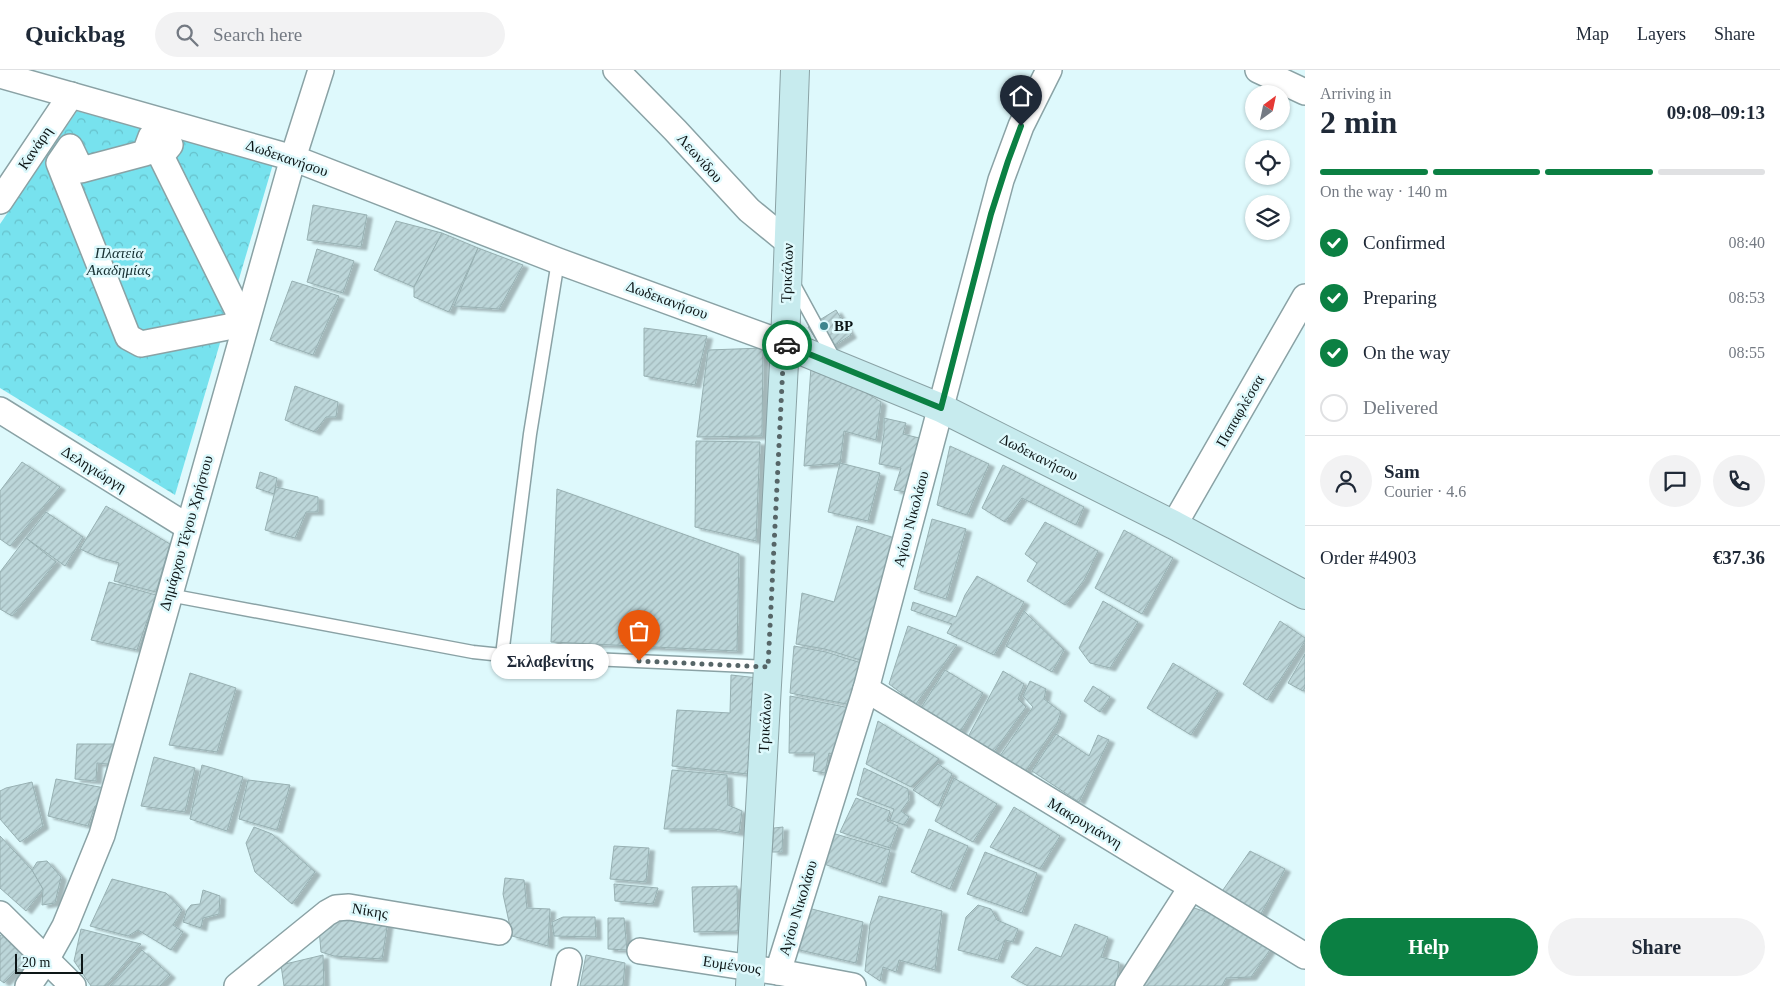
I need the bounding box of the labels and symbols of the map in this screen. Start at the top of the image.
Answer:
pin [1000,75,1042,126]
north arrow [1245,85,1290,130]
street label: Κανάρη [15,123,55,172]
street label: Λεωνίδου [674,130,726,186]
street label: Δωδεκανήσου [244,136,330,180]
street label: Τρικάλων [778,243,796,303]
park label: Πλατεία Ακαδημίας [86,245,152,278]
street label: Δωδεκανήσου [624,278,710,322]
place label: BP [834,318,853,334]
courier [762,320,812,370]
marker: BP [818,320,830,332]
street label: Παπαφλέσσα [1213,372,1267,450]
street label: Δωδεκανήσου [997,430,1081,484]
street label: Δεληγιώργη [59,443,130,495]
street label: Δημάρχου Τέγου Χρήστου [156,454,216,612]
street label: Αγίου Νικολάου [890,469,932,569]
pin [618,610,660,661]
callout: Σκλαβενίτης [492,644,609,678]
street label: Τρικάλων [755,692,775,753]
street label: Μακρυγιάννη [1045,795,1125,851]
street label: Αγίου Νικολάου [776,858,820,958]
street label: Νίκης [351,900,389,922]
scale bar [15,951,82,974]
street label: Ευμένους [702,953,762,977]

